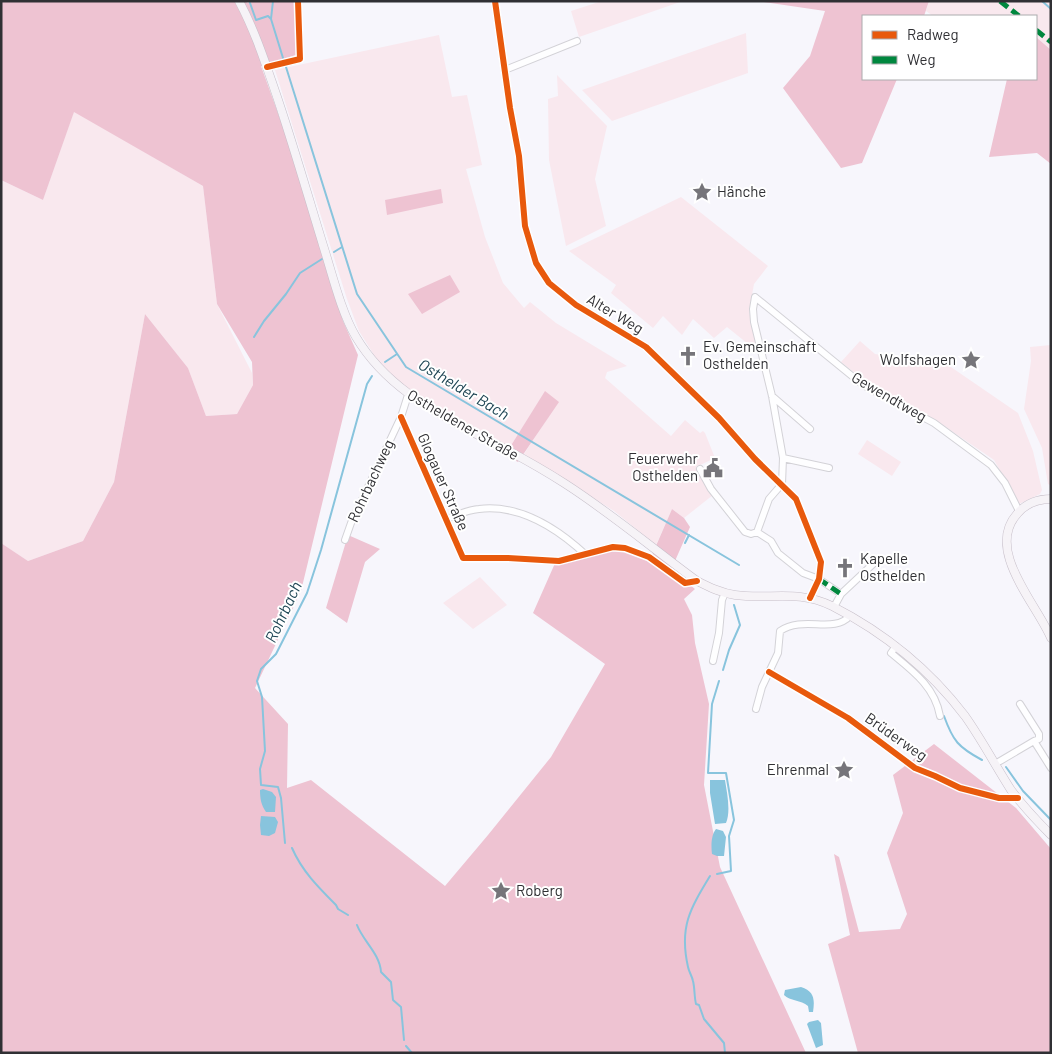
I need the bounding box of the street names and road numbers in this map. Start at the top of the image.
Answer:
street label: Alter Weg [584,289,647,337]
street label: Gewendtweg [849,367,930,425]
street label: Ostheldener Straße [405,385,522,463]
street label: Glogauer Straße [414,430,473,533]
street label: Rohrbachweg [343,436,397,525]
street label: Brüderweg [862,708,931,764]

